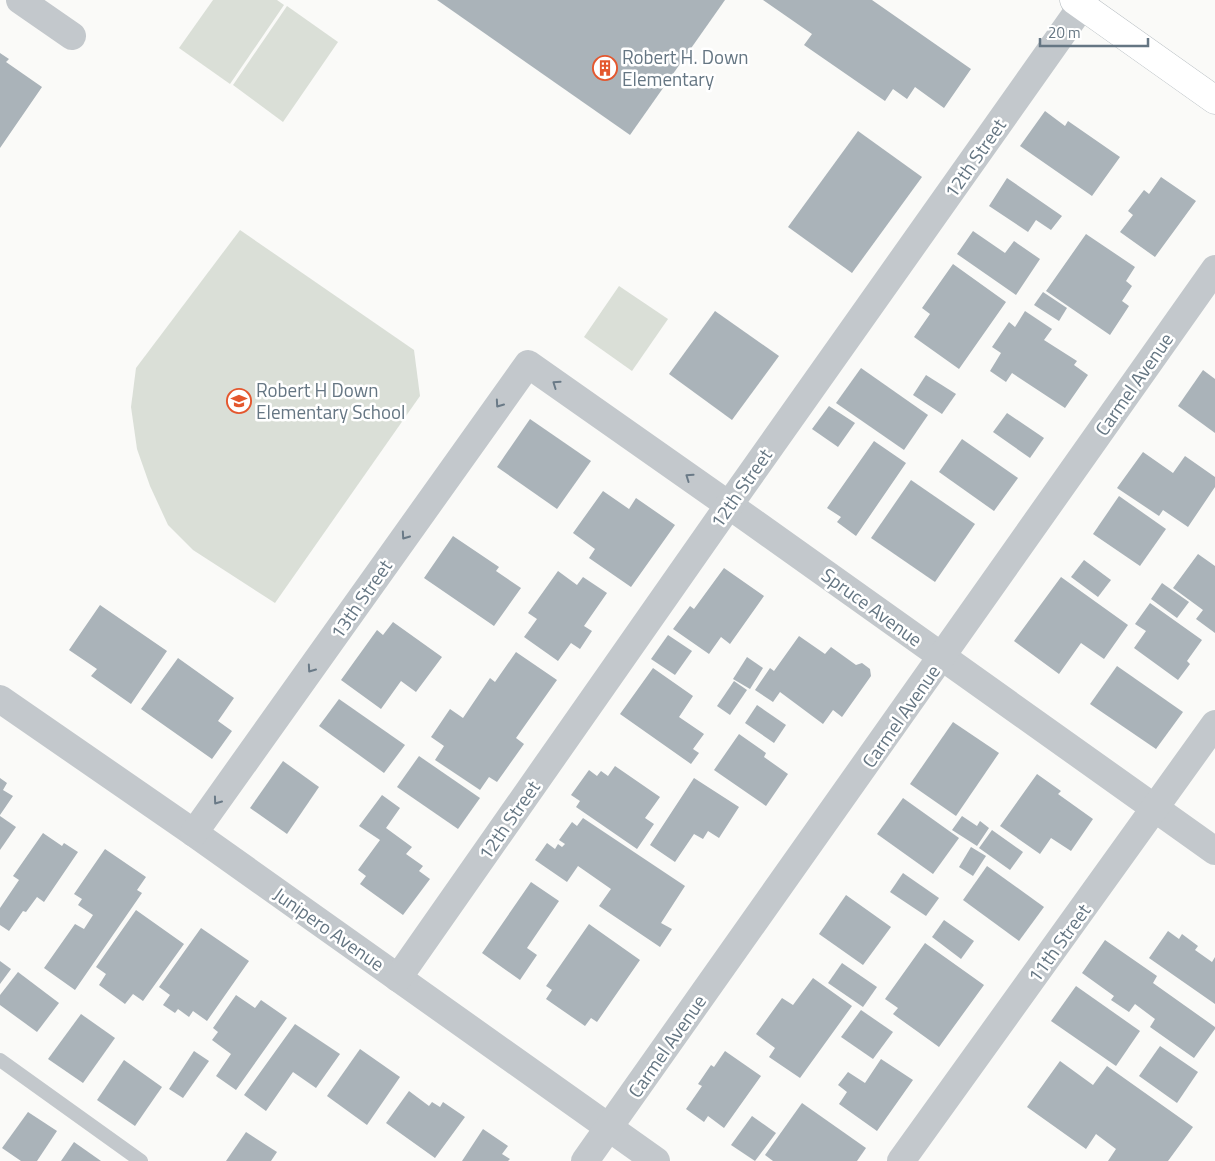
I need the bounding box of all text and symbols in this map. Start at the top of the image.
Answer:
scale bar [1040,15,1148,47]
text: 20 m [1048,21,1081,44]
place label: Robert H. Down Elementary [622,42,749,93]
building icon: Robert H. Down Elementary [592,55,618,81]
street label: 12th Street [937,112,1013,203]
street label: Carmel Avenue [1087,326,1180,441]
place label: Robert H Down Elementary School [256,375,405,426]
one-way arrow [552,381,562,390]
school or university icon: Robert H Down Elementary School [226,388,252,414]
one-way arrow [496,398,505,408]
street label: 12th Street [703,442,779,533]
one-way arrow [685,474,695,483]
one-way arrow [402,530,411,540]
street label: 13th Street [323,553,399,644]
street label: Spruce Avenue [816,560,929,653]
street label: Carmel Avenue [854,658,947,773]
one-way arrow [308,663,317,672]
street label: 12th Street [471,774,547,865]
one-way arrow [214,795,222,804]
street label: Junipero Avenue [268,880,391,978]
street label: 11th Street [1020,897,1097,988]
street label: Carmel Avenue [620,988,713,1103]

